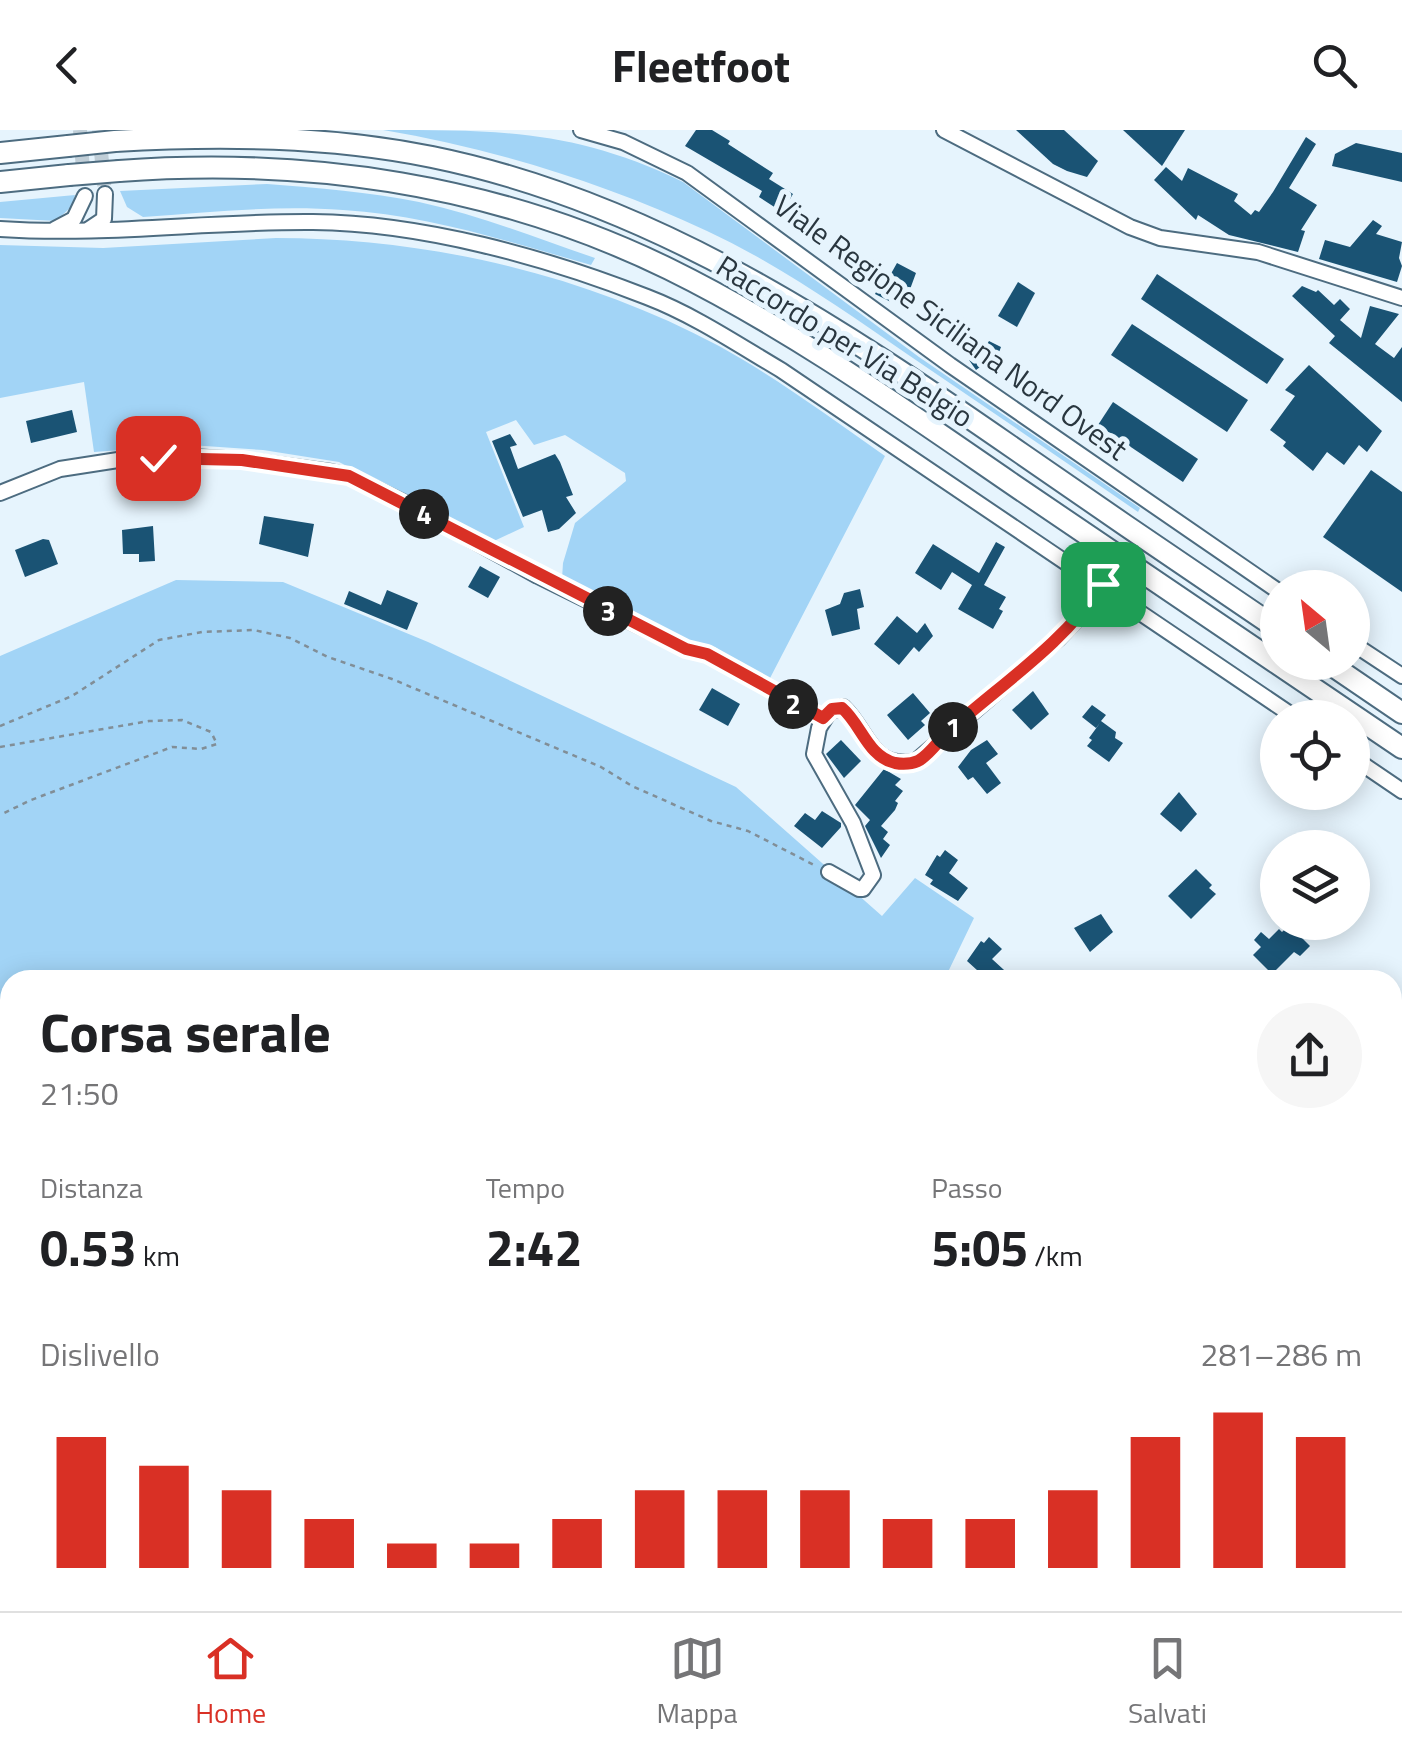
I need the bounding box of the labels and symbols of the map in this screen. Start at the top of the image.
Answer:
street label: Viale Regione Siciliana Nord Ovest [765,183,1138,472]
street label: Raccordo per Via Belgio [708,243,982,439]
pin [116,416,201,501]
pin: 4 [399,489,449,539]
pin [1061,542,1146,627]
north arrow [1260,570,1370,680]
pin: 3 [583,586,633,636]
pin: 2 [768,679,818,729]
pin: 1 [928,702,978,752]

